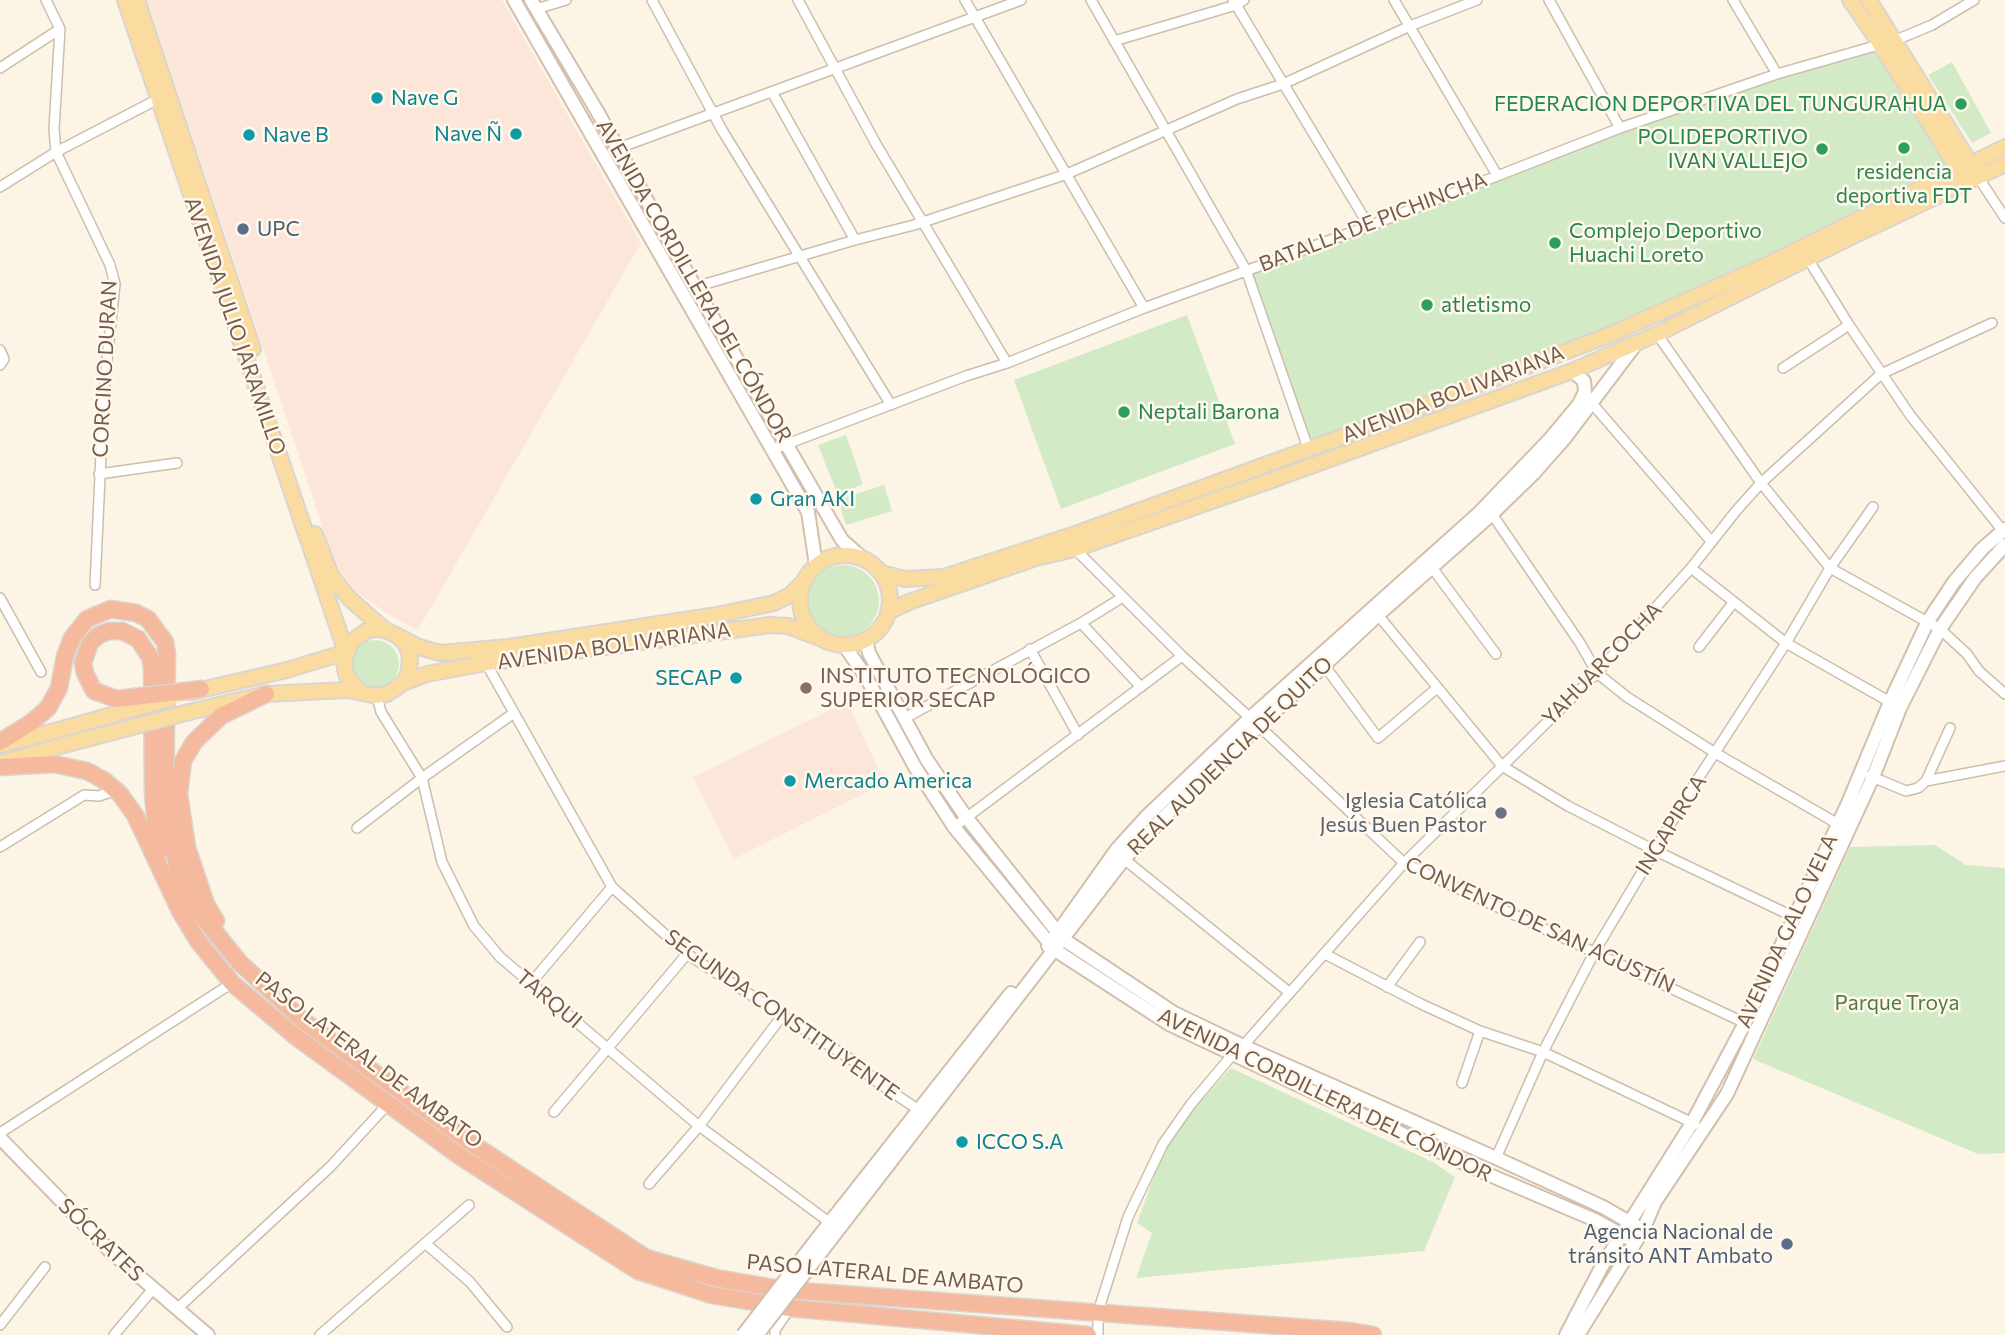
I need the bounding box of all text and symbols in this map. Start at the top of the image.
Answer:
place label: Nave G [391,85,458,111]
marker: Nave G [369,90,385,106]
place label: FEDERACION DEPORTIVA DEL TUNGURAHUA [1494,91,1947,117]
marker: FEDERACION DEPORTIVA DEL TUNGURAHUA [1953,96,1969,112]
street label: AVENIDA CORDILLERA DEL CÓNDOR [591,115,797,447]
place label: Nave Ñ [434,121,502,147]
place label: Nave B [263,122,329,148]
place label: POLIDEPORTIVO IVAN VALLEJO [1637,124,1808,174]
marker: Nave Ñ [508,126,524,142]
marker: Nave B [241,127,257,143]
marker: residencia deportiva FDT [1896,140,1912,156]
marker: POLIDEPORTIVO IVAN VALLEJO [1814,141,1830,157]
place label: residencia deportiva FDT [1836,159,1972,209]
street label: BATALLA DE PICHINCHA [1255,167,1491,277]
street label: AVENIDA JULIO JARAMILLO [179,194,291,458]
place label: UPC [257,216,300,242]
place label: Complejo Deportivo Huachi Loreto [1569,218,1762,268]
marker: UPC [235,221,251,237]
marker: Complejo Deportivo Huachi Loreto [1547,235,1563,251]
street label: CORCINO DURAN [88,280,122,458]
place label: atletismo [1441,292,1531,318]
marker: atletismo [1419,297,1435,313]
street label: AVENIDA BOLIVARIANA [1338,340,1568,448]
place label: Neptali Barona [1138,399,1280,425]
marker: Neptali Barona [1116,404,1132,420]
place label: Gran AKI [770,486,855,512]
marker: Gran AKI [748,491,764,507]
street label: YAHUARCOCHA [1537,597,1667,731]
street label: AVENIDA BOLIVARIANA [496,617,732,675]
street label: REAL AUDIENCIA DE QUITO [1122,651,1338,861]
place label: INSTITUTO TECNOLÓGICO SUPERIOR SECAP [820,663,1091,713]
place label: SECAP [655,665,722,691]
marker: SECAP [728,670,744,686]
marker: INSTITUTO TECNOLÓGICO SUPERIOR SECAP [798,680,814,696]
place label: Mercado America [804,768,972,794]
street label: INGAPIRCA [1630,770,1712,880]
marker: Mercado America [782,773,798,789]
place label: Iglesia Católica Jesús Buen Pastor [1319,788,1487,838]
marker: Iglesia Católica Jesús Buen Pastor [1493,805,1509,821]
street label: AVENIDA GALO VELA [1731,830,1843,1032]
street label: CONVENTO DE SAN AGUSTÍN [1401,851,1679,999]
street label: SEGUNDA CONSTITUYENTE [660,924,904,1106]
street label: TARQUI [511,964,587,1034]
street label: PASO LATERAL DE AMBATO [250,966,488,1154]
park label: Parque Troya [1835,990,1959,1016]
street label: AVENIDA CORDILLERA DEL CÓNDOR [1154,1003,1496,1187]
place label: ICCO S.A [976,1129,1064,1155]
marker: ICCO S.A [954,1134,970,1150]
street label: SÓCRATES [53,1193,149,1287]
place label: Agencia Nacional de tránsito ANT Ambato [1568,1219,1773,1269]
marker: Agencia Nacional de tránsito ANT Ambato [1779,1236,1795,1252]
street label: PASO LATERAL DE AMBATO [745,1249,1025,1299]

